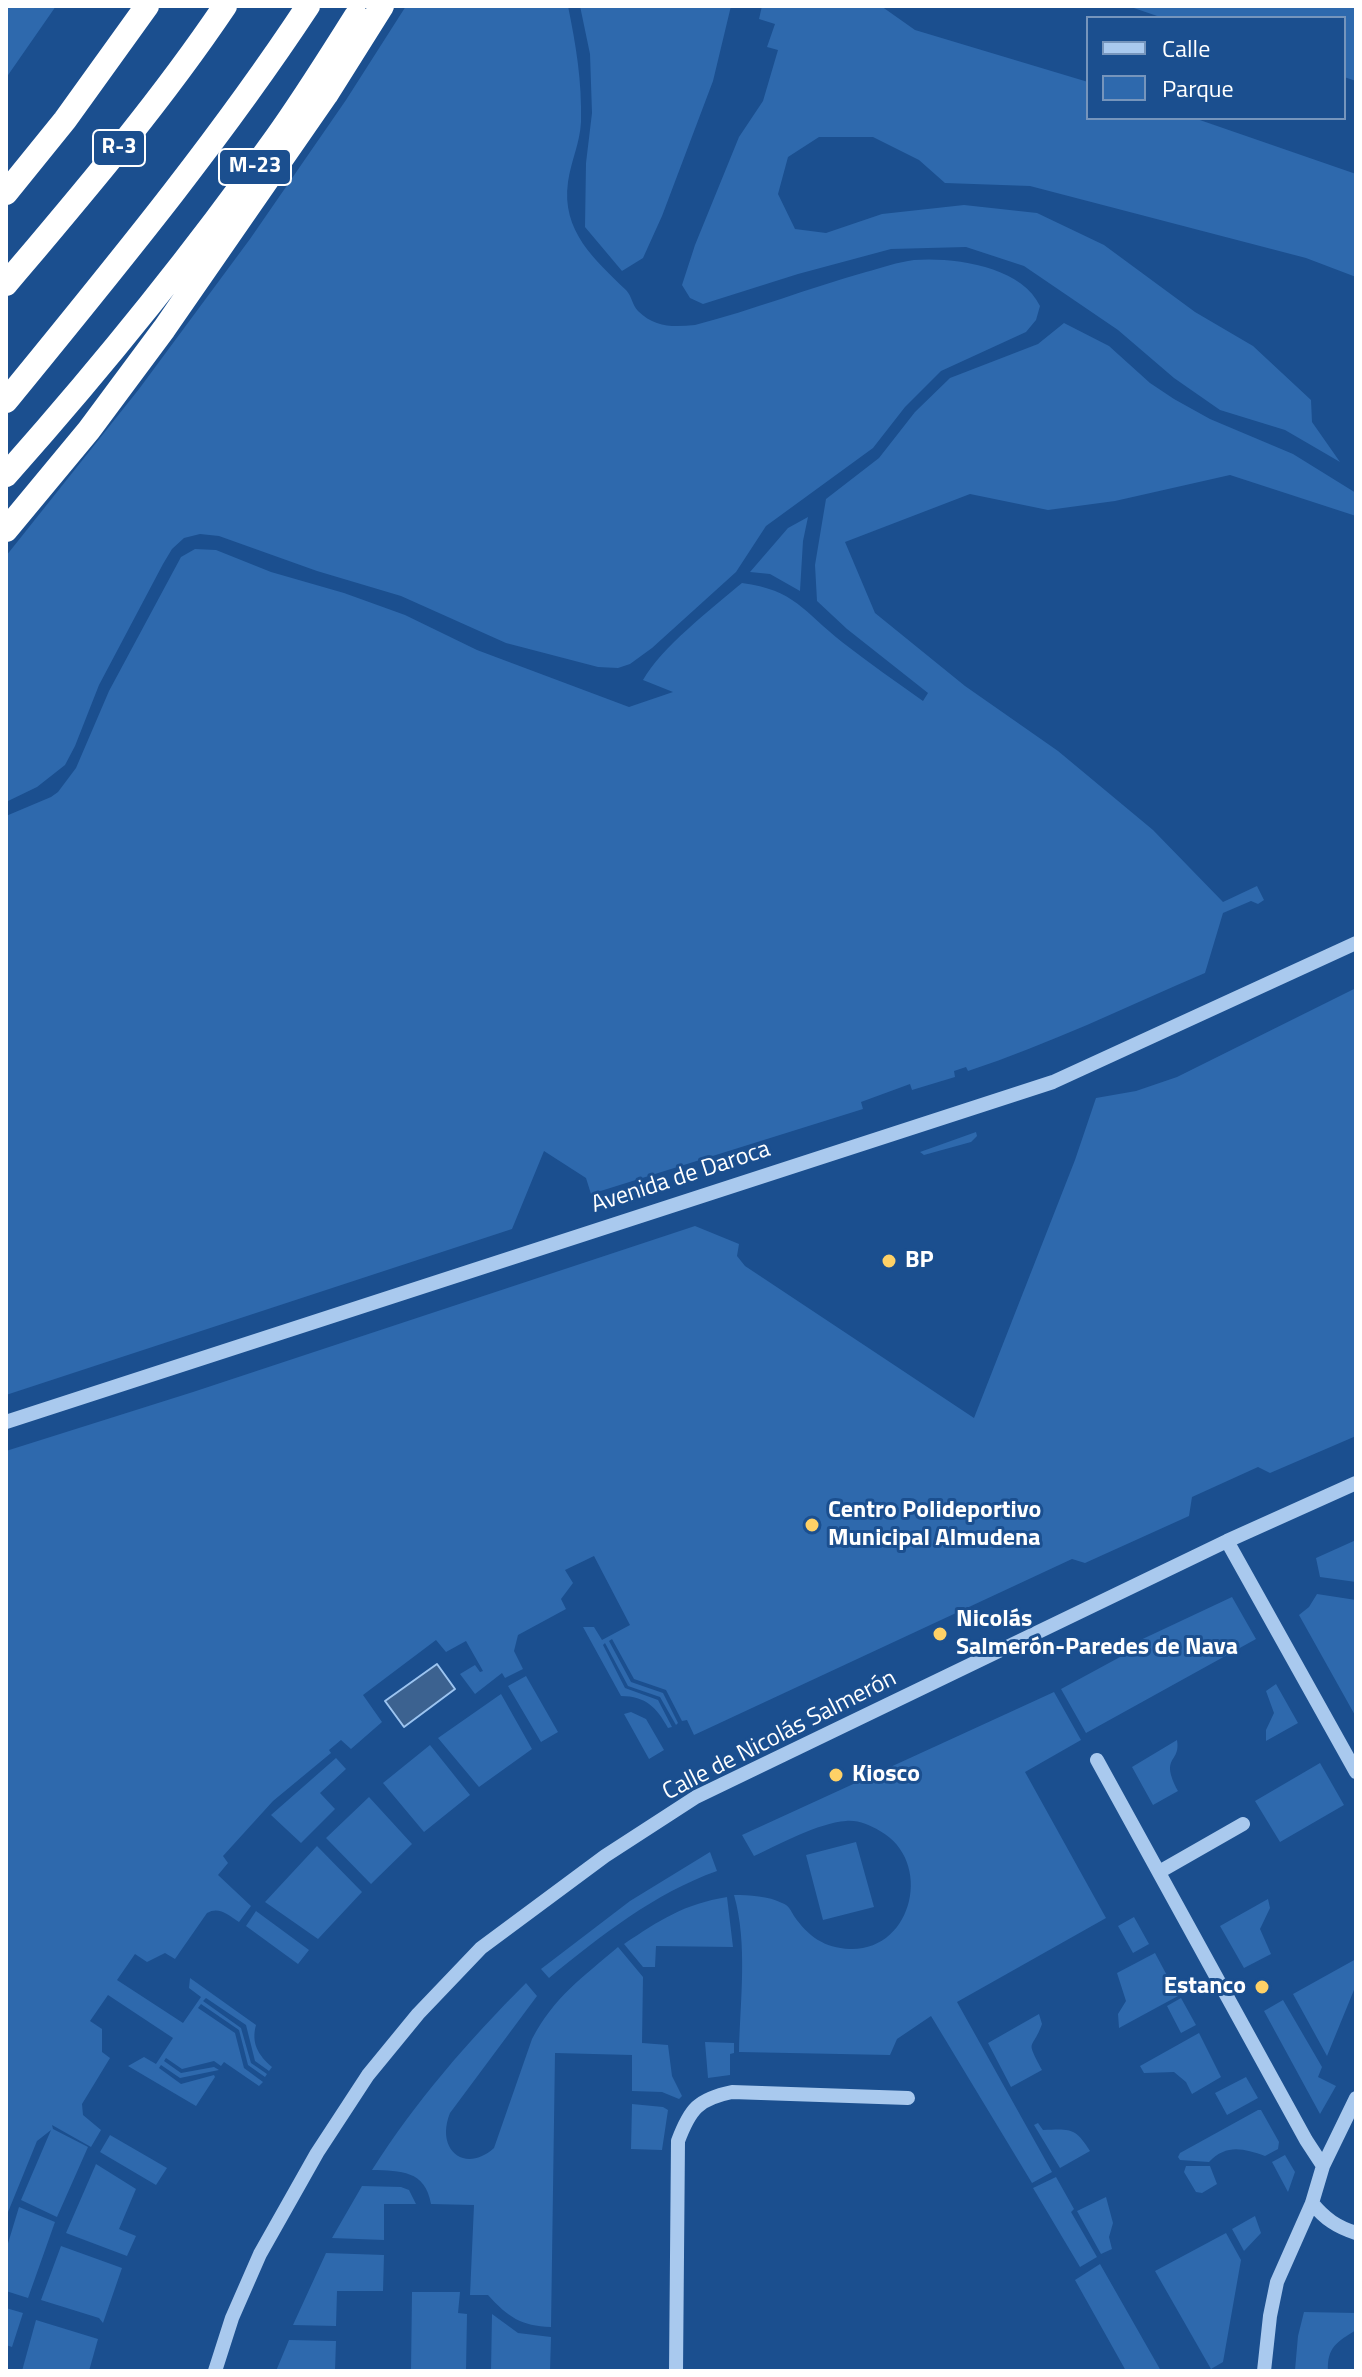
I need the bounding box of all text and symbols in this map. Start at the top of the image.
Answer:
legend [1086,16,1346,120]
text: Calle [1162,30,1210,66]
text: Parque [1162,70,1234,106]
road number: R-3 [93,130,145,166]
road number: M-23 [219,149,291,185]
street label: Avenida de Daroca [588,1136,774,1220]
place label: BP [905,1247,934,1275]
marker: BP [880,1252,898,1270]
place label: Centro Polideportivo Municipal Almudena [828,1497,1041,1553]
marker: Centro Polideportivo Municipal Almudena [803,1516,821,1534]
place label: Nicolás Salmerón-Paredes de Nava [956,1606,1238,1662]
marker: Nicolás Salmerón-Paredes de Nava [931,1625,949,1643]
street label: Calle de Nicolás Salmerón [658,1664,902,1808]
place label: Kiosco [852,1761,920,1789]
marker: Kiosco [827,1766,845,1784]
place label: Estanco [1164,1973,1246,2001]
marker: Estanco [1253,1978,1271,1996]

